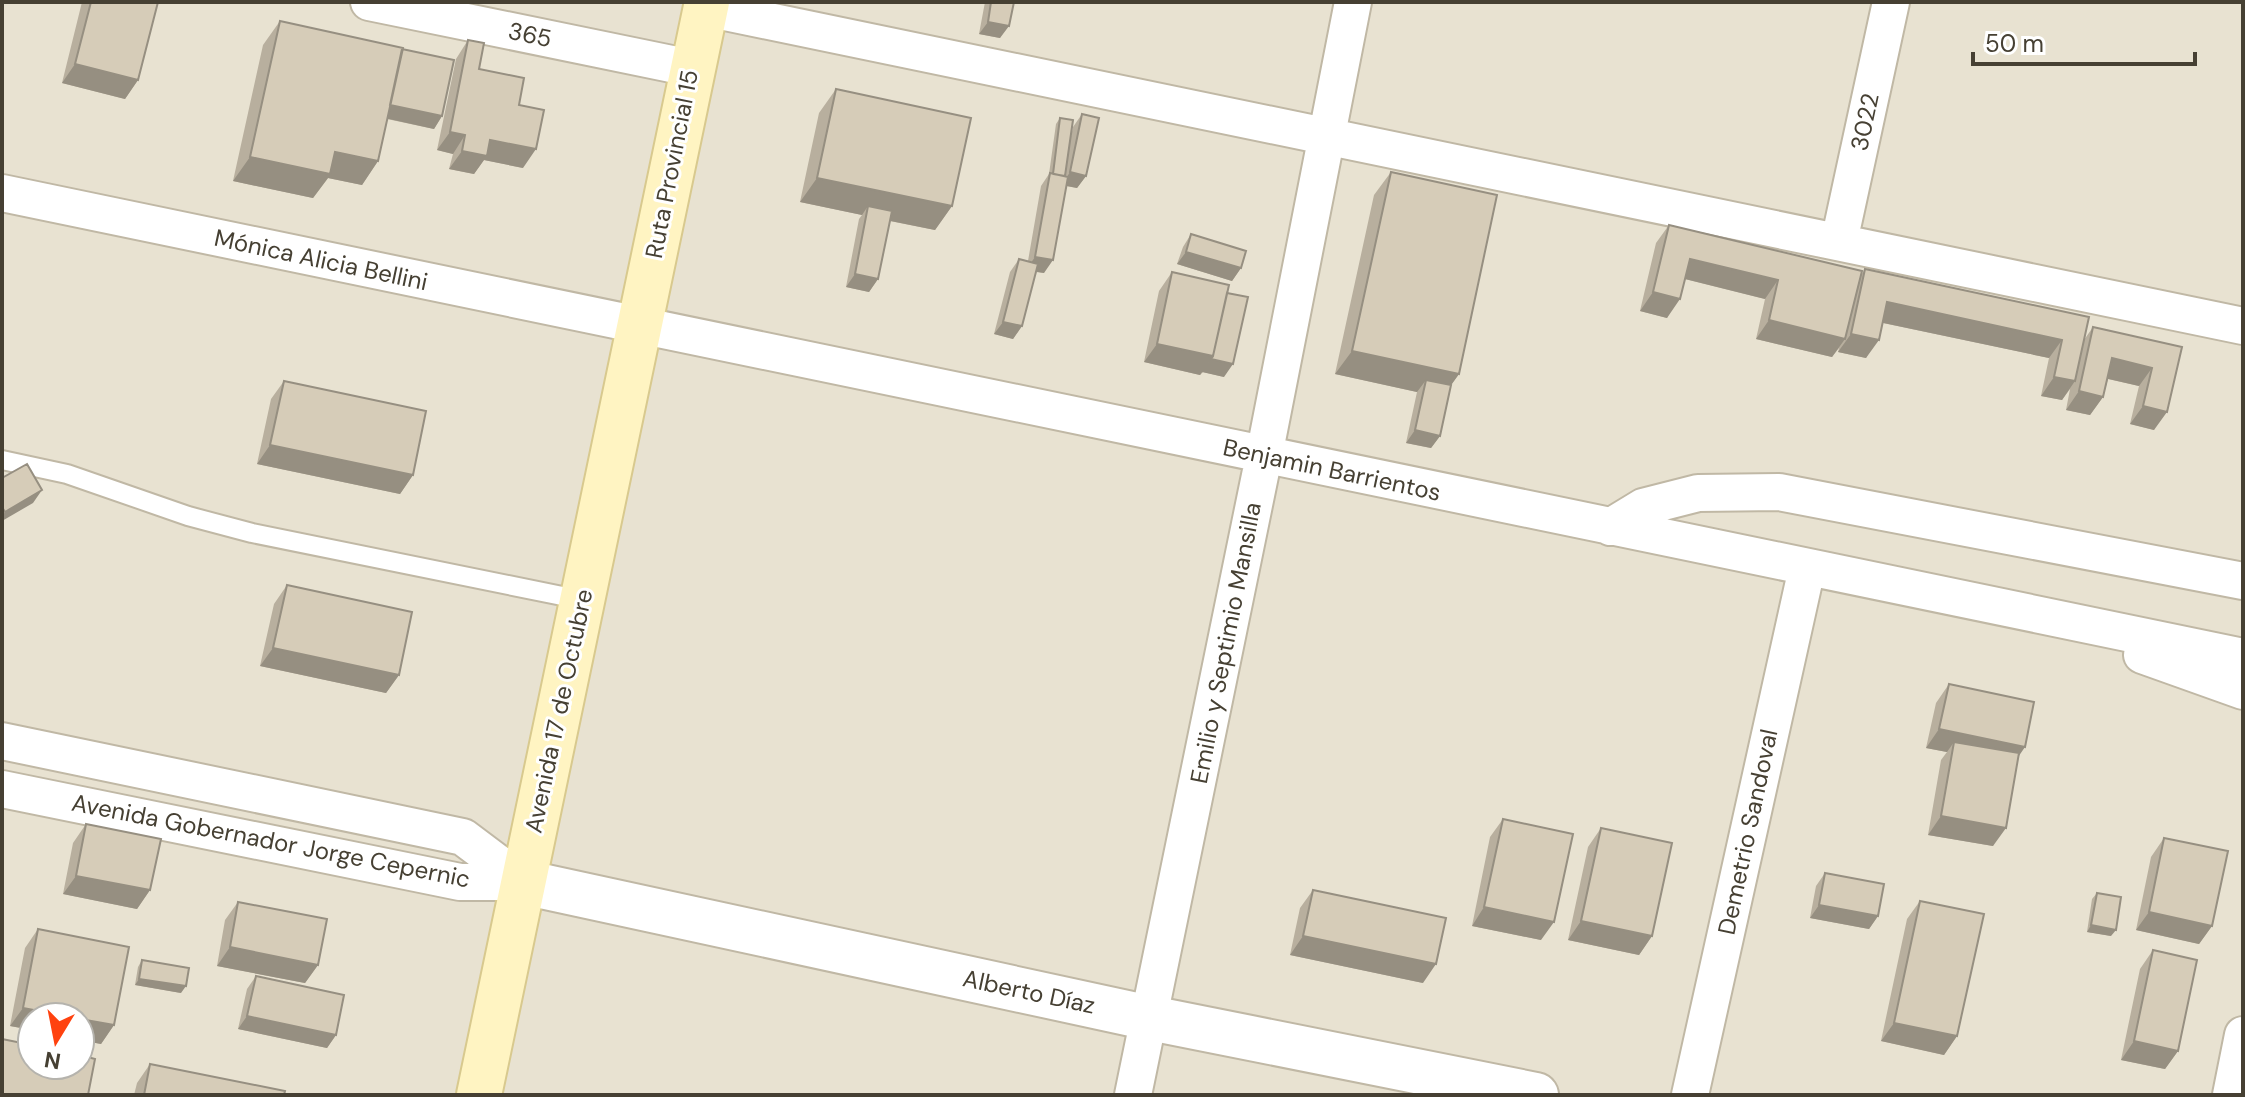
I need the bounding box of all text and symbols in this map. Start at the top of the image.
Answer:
street label: 365 [506,15,555,54]
scale bar [1973,16,2195,66]
text: 50 m [1985,28,2044,59]
street label: Ruta Provincial 15 [638,67,705,261]
street label: 3022 [1843,90,1886,153]
street label: Mónica Alicia Bellini [212,222,431,297]
street label: Benjamin Barrientos [1220,431,1444,508]
street label: Emilio y Septimio Mansilla [1183,500,1268,786]
street label: Avenida 17 de Octubre [518,586,599,836]
street label: Demetrio Sandoval [1711,726,1784,937]
street label: Avenida Gobernador Jorge Cepernic [69,787,473,894]
street label: Alberto Díaz [960,962,1098,1021]
north arrow [16,1001,96,1081]
text: N [42,1045,63,1076]

